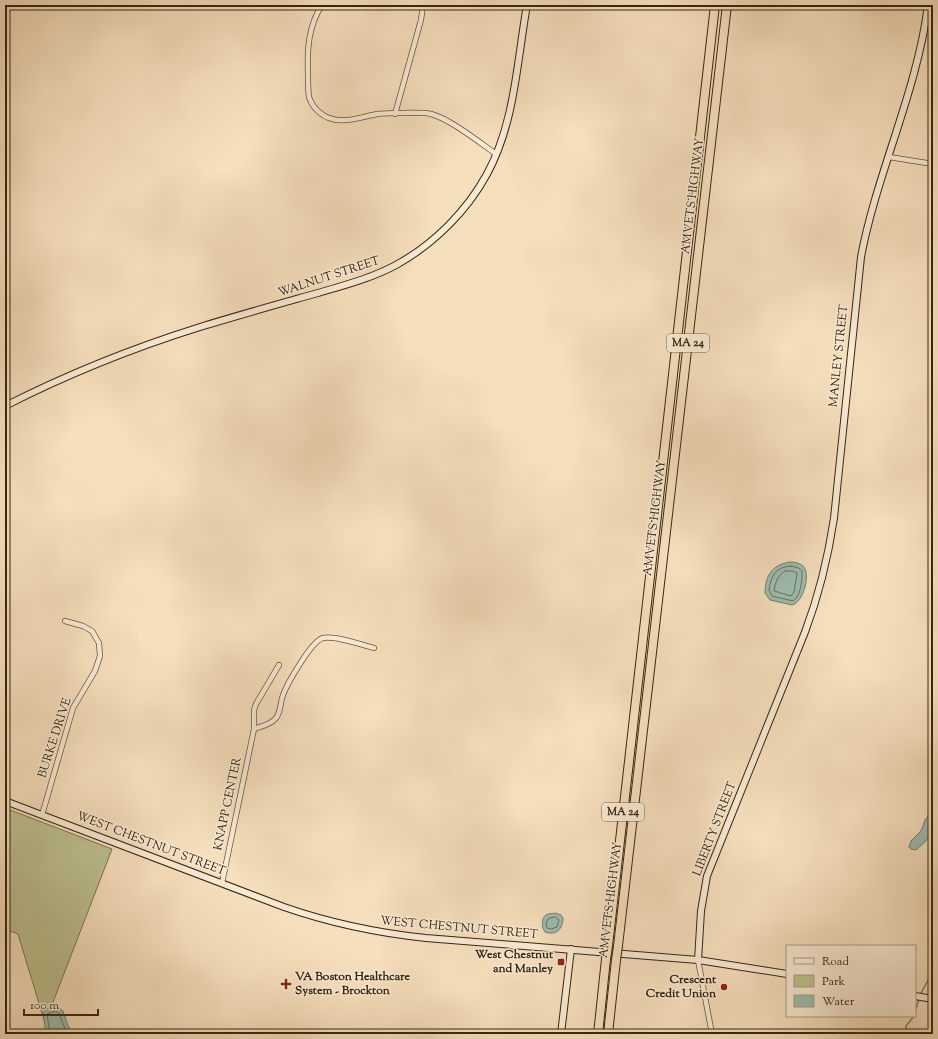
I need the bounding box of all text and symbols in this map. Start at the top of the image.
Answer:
street label: AMVETS HIGHWAY [677,137,709,255]
street label: WALNUT STREET [276,252,383,302]
street label: MANLEY STREET [825,303,853,408]
road number: MA 24 [667,334,709,352]
street label: AMVETS HIGHWAY [639,459,671,577]
street label: BURKE DRIVE [34,695,77,780]
street label: KNAPP CENTER [209,755,247,852]
street label: LIBERTY STREET [689,778,742,879]
road number: MA 24 [602,803,644,821]
street label: WEST CHESTNUT STREET [74,807,229,881]
street label: AMVETS HIGHWAY [595,841,627,959]
street label: WEST CHESTNUT STREET [379,912,539,944]
legend [786,945,916,1017]
place label: West Chestnut and Manley [474,946,554,978]
text: Road [822,953,849,971]
marker: West Chestnut and Manley [556,957,566,967]
place label: VA Boston Healthcare System - Brockton [294,968,411,1000]
place label: Crescent Credit Union [646,971,717,1003]
text: Park [822,973,845,991]
marker: VA Boston Healthcare System - Brockton [280,978,292,990]
marker: Crescent Credit Union [719,982,729,992]
scale bar [24,991,98,1017]
text: Water [822,993,855,1011]
text: 100 m [30,997,59,1015]

